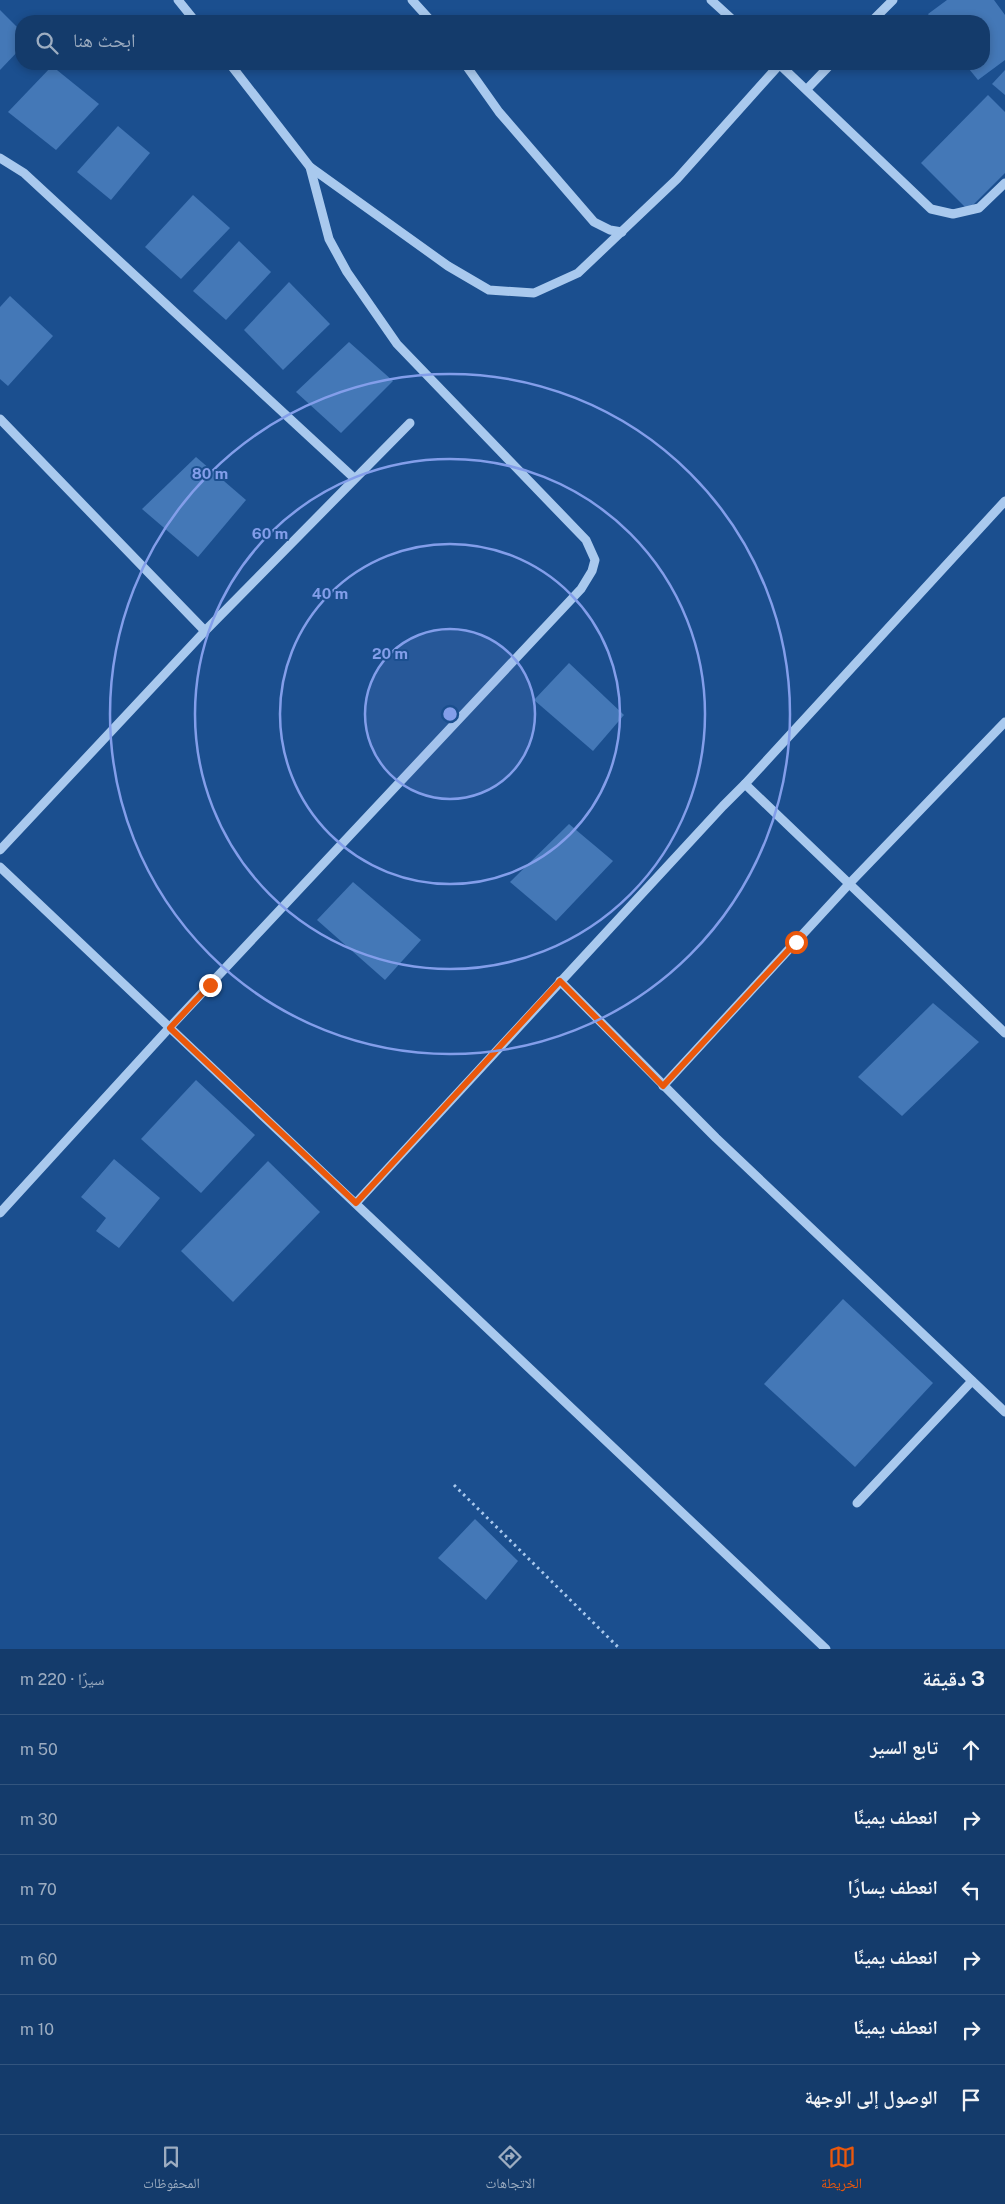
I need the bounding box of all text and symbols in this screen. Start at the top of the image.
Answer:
search box [15,15,990,70]
icon: search [33,29,61,57]
text: ابحث هنا [73,29,136,51]
text: 80 m [192,465,228,482]
text: 60 m [252,525,288,542]
text: 40 m [312,585,348,602]
text: 20 m [372,645,408,662]
centre of rings [441,705,459,723]
route start [785,931,808,954]
route end [199,974,222,997]
text: 3 دقيقة [922,1666,985,1691]
text: سيرًا · 220 m [20,1670,105,1689]
text: تابع السير [870,1736,938,1758]
icon: ahead [957,1736,985,1764]
text: 50 m [20,1740,58,1759]
text: انعطف يمينًا [853,1806,938,1828]
icon: right [957,1806,985,1834]
text: 30 m [20,1810,58,1829]
text: انعطف يسارًا [848,1876,938,1898]
icon: left [957,1876,985,1904]
text: 70 m [20,1880,57,1899]
text: انعطف يمينًا [853,1946,938,1968]
icon: right [957,1946,985,1974]
text: 60 m [20,1950,57,1969]
text: انعطف يمينًا [853,2016,938,2038]
icon: right [957,2016,985,2044]
text: 10 m [20,2020,54,2039]
text: الوصول إلى الوجهة [804,2086,938,2108]
icon: arrive [957,2086,985,2114]
tab: المحفوظات [143,2143,200,2197]
tab: الاتجاهات [486,2143,535,2197]
tab: الخريطة [821,2143,862,2197]

